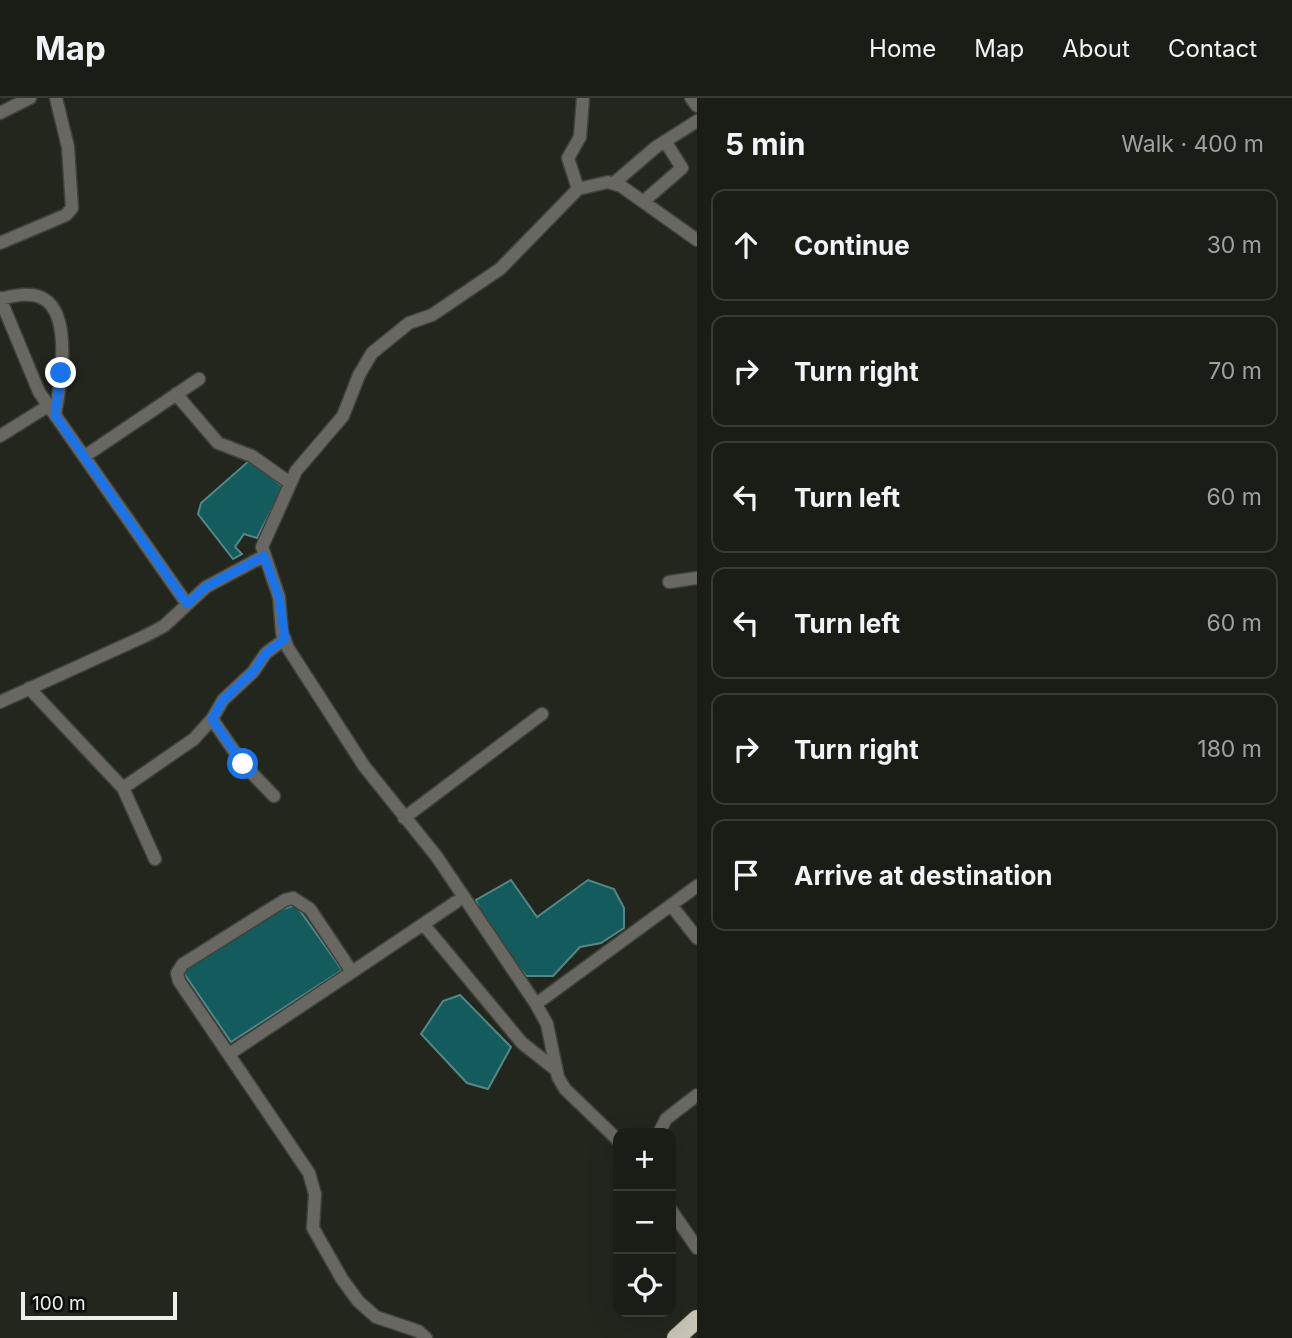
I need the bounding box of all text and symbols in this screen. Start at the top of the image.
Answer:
text: Map [35,28,106,68]
text: Home [869,34,936,63]
text: Map [974,34,1024,63]
text: About [1062,34,1130,63]
text: Contact [1168,34,1257,63]
text: 5 min [725,126,805,162]
text: Walk · 400 m [1121,130,1264,158]
icon: ahead [727,226,765,264]
text: Continue [794,230,910,261]
text: 30 m [1207,231,1262,259]
icon: right [727,352,765,390]
text: Turn right [794,356,919,387]
route end [45,357,76,388]
text: 70 m [1208,357,1262,385]
icon: left [727,478,765,516]
text: Turn left [794,482,900,513]
text: 60 m [1207,483,1262,511]
icon: left [727,604,765,642]
text: Turn left [794,608,900,639]
text: 60 m [1207,609,1262,637]
icon: right [727,730,765,768]
text: Turn right [794,734,919,765]
text: 180 m [1197,735,1262,763]
route start [227,748,258,779]
icon: arrive [727,856,765,894]
text: Arrive at destination [794,860,1053,891]
map controls [613,1128,676,1317]
button: + [613,1128,676,1191]
button: − [613,1191,676,1254]
button: locate [613,1254,676,1317]
scale bar [21,1289,177,1321]
text: 100 m [32,1292,86,1315]

